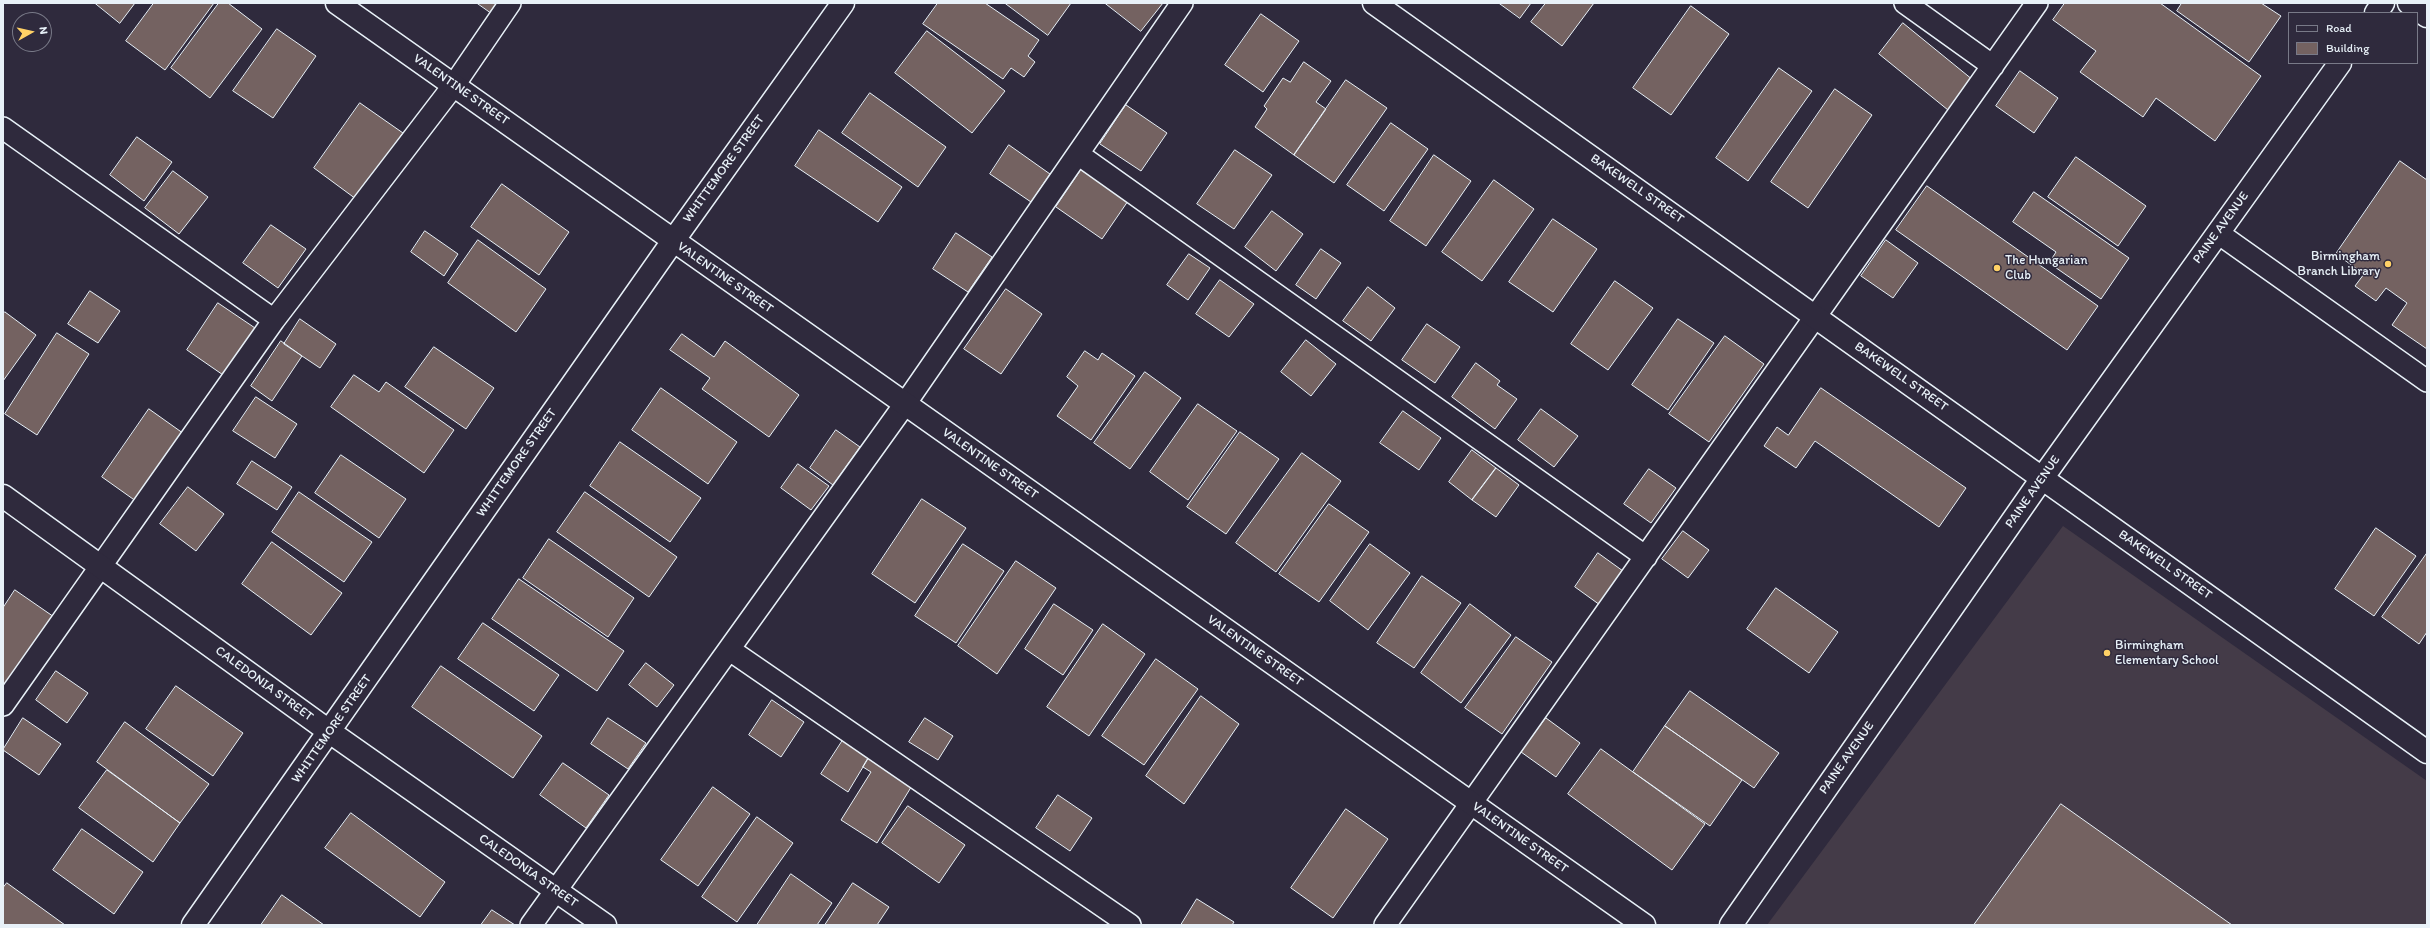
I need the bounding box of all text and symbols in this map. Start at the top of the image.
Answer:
north arrow [12,12,52,52]
legend [2288,12,2418,64]
text: Road [2326,21,2352,35]
text: N [36,26,50,35]
text: Building [2326,41,2369,55]
street label: VALENTINE STREET [410,51,512,129]
street label: WHITTEMORE STREET [680,112,768,226]
street label: BAKEWELL STREET [1587,151,1687,227]
street label: PAINE AVENUE [2190,189,2252,267]
street label: VALENTINE STREET [674,239,776,317]
place label: Birmingham Branch Library [2298,249,2380,280]
place label: The Hungarian Club [2005,253,2088,284]
marker: Birmingham Branch Library [2383,259,2393,269]
marker: The Hungarian Club [1992,263,2002,273]
street label: BAKEWELL STREET [1851,339,1951,415]
street label: WHITTEMORE STREET [474,406,560,520]
street label: VALENTINE STREET [939,425,1041,503]
street label: PAINE AVENUE [2002,453,2064,531]
street label: BAKEWELL STREET [2115,527,2215,603]
street label: VALENTINE STREET [1204,612,1306,690]
place label: Birmingham Elementary School [2115,638,2219,669]
street label: CALEDONIA STREET [212,643,316,725]
marker: Birmingham Elementary School [2102,648,2112,658]
street label: WHITTEMORE STREET [289,672,375,786]
street label: PAINE AVENUE [1816,719,1878,797]
street label: VALENTINE STREET [1469,799,1571,877]
street label: CALEDONIA STREET [475,831,581,911]

